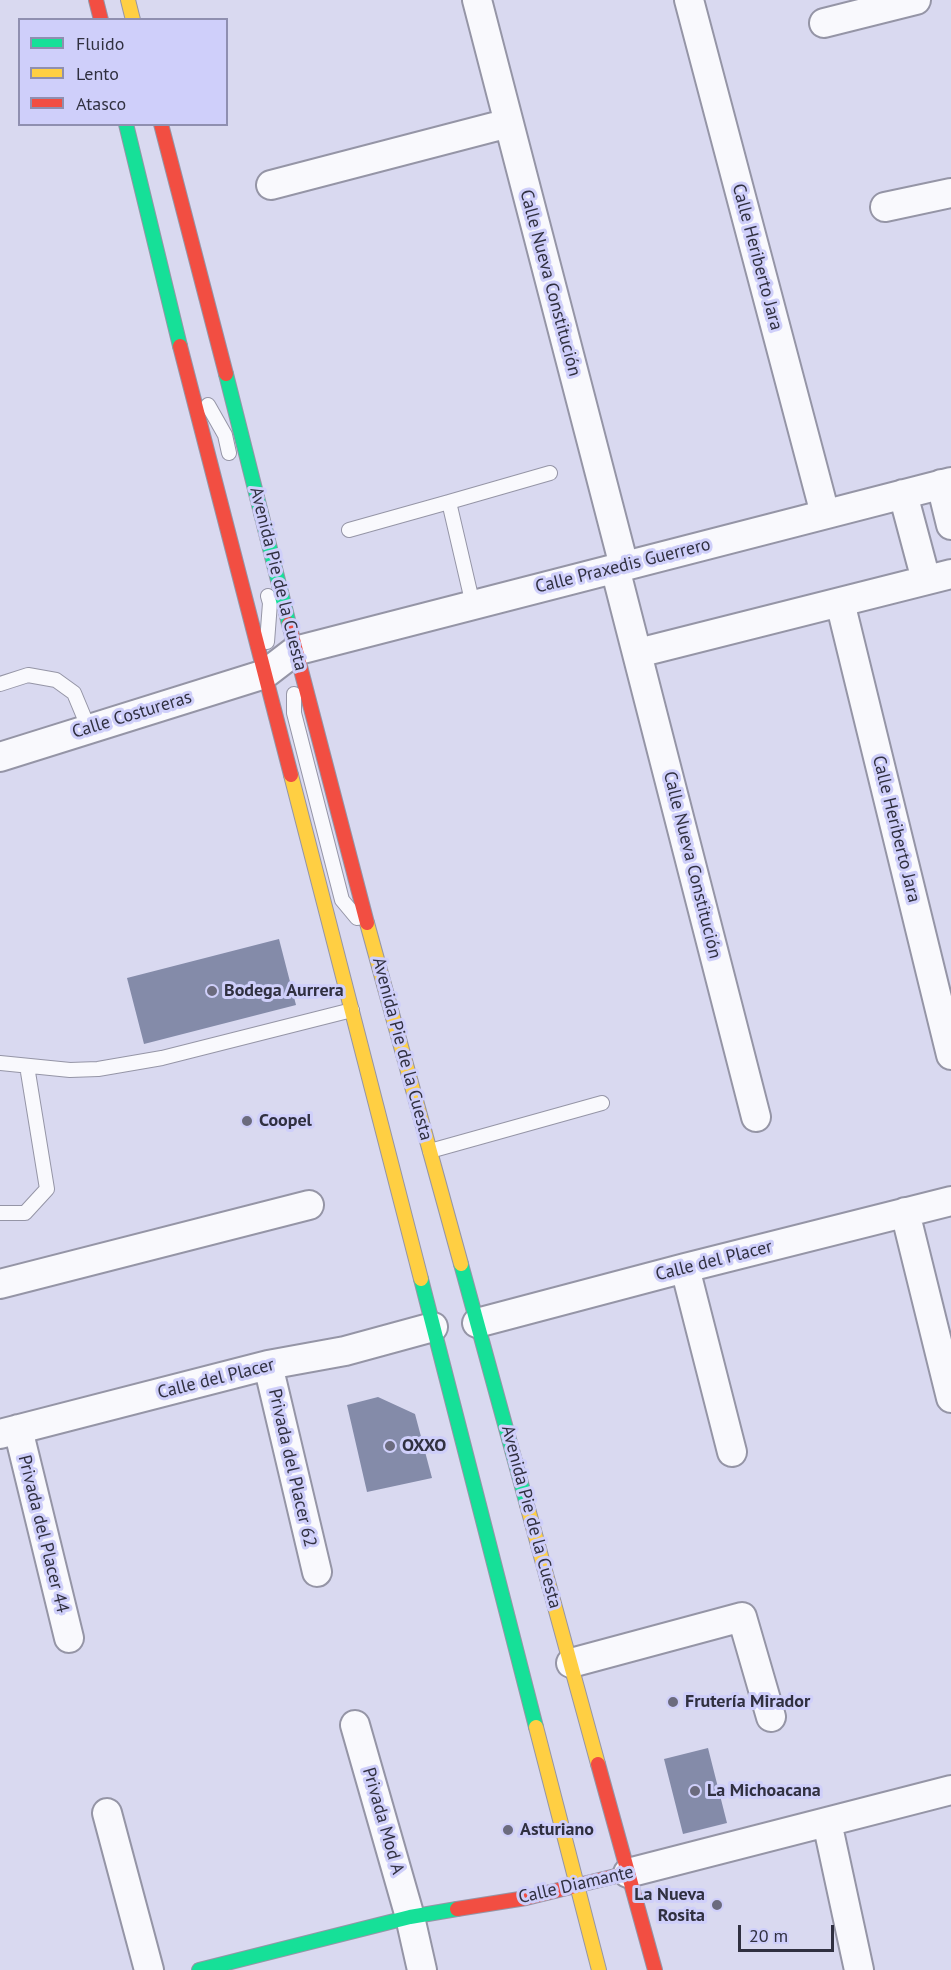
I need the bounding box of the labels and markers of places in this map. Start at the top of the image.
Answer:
place label: Bodega Aurrera [224,980,344,1002]
marker: Bodega Aurrera [205,984,219,998]
place label: Coopel [259,1110,312,1132]
marker: Coopel [240,1114,254,1128]
place label: OXXO [402,1435,446,1457]
marker: OXXO [383,1439,397,1453]
place label: Frutería Mirador [685,1691,810,1713]
marker: Frutería Mirador [666,1695,680,1709]
place label: La Michoacana [707,1780,821,1802]
marker: La Michoacana [688,1784,702,1798]
place label: Asturiano [520,1819,594,1841]
marker: Asturiano [501,1823,515,1837]
place label: La Nueva Rosita [634,1884,705,1926]
marker: La Nueva Rosita [710,1898,724,1912]

